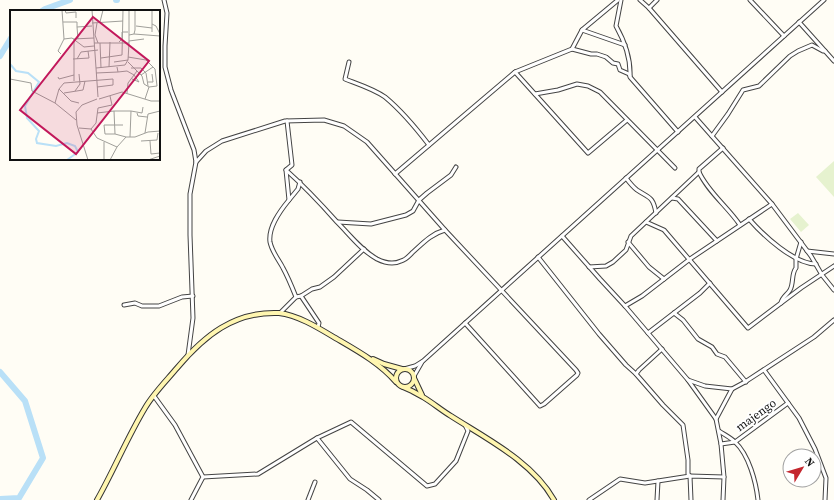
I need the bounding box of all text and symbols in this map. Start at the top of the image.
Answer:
inset map [10,10,160,160]
street label: majengo [733,395,780,435]
north arrow [782,448,822,488]
text: N [801,454,818,470]

